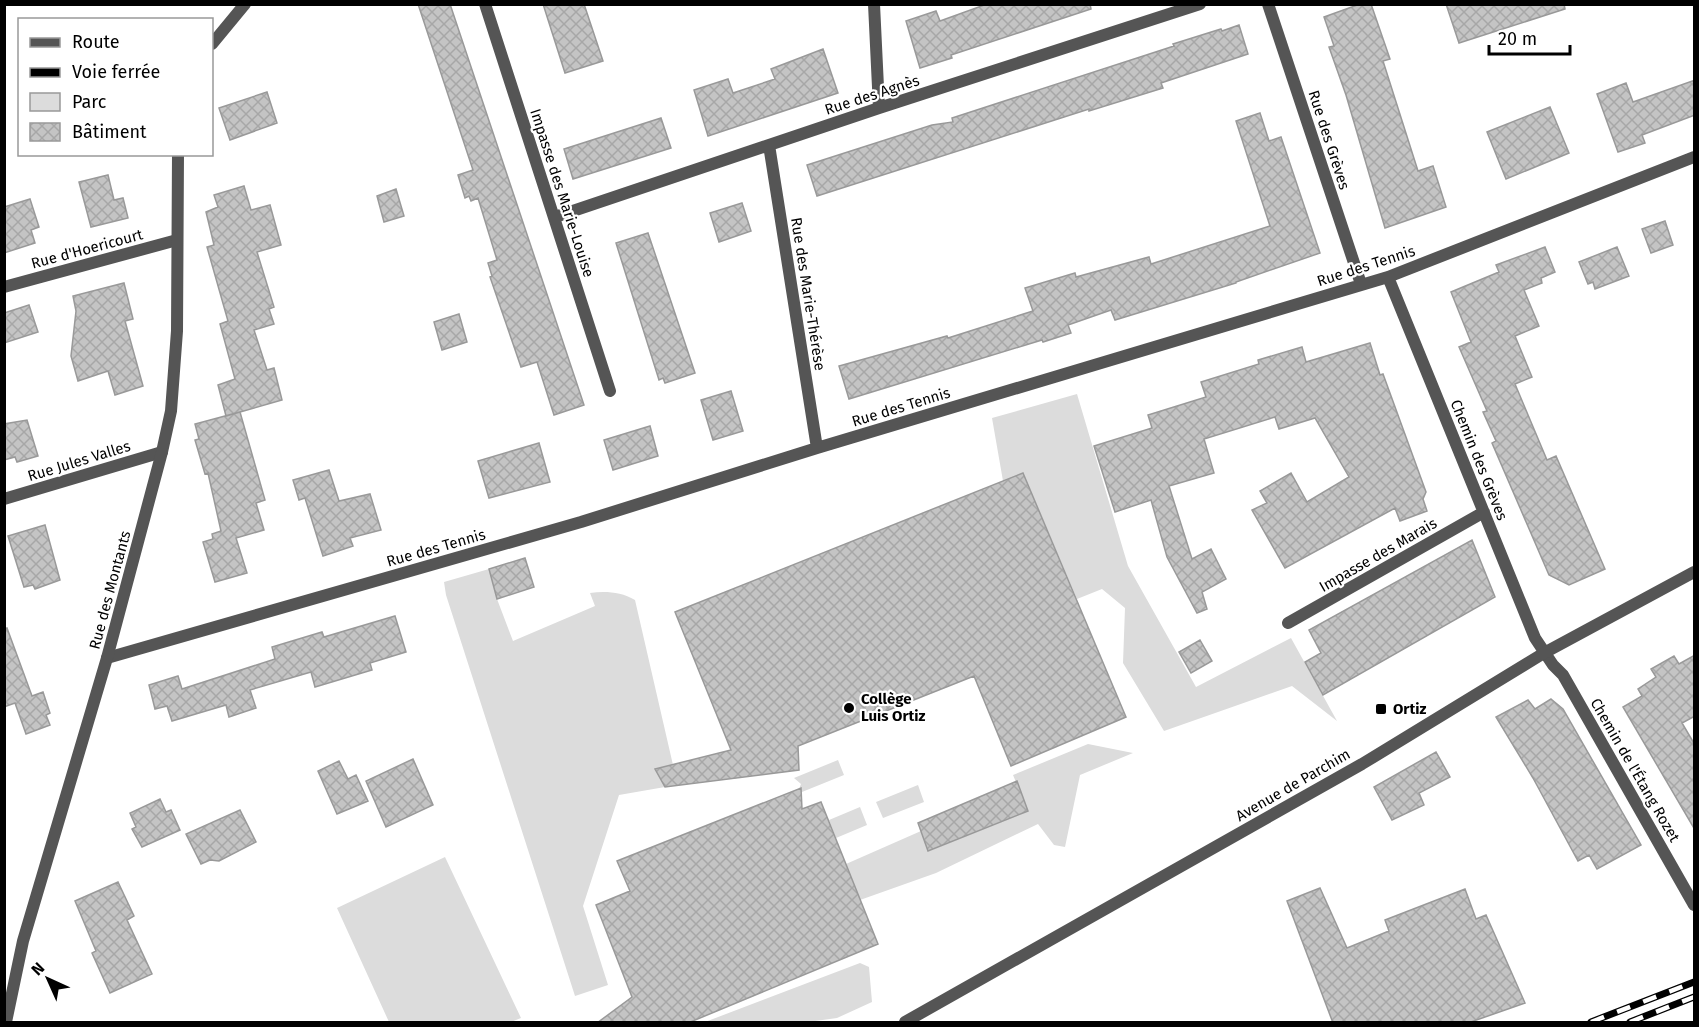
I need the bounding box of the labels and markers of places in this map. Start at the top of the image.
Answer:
place label: Collège Luis Ortiz [861,690,925,725]
place label: Ortiz [1393,700,1426,718]
marker: Collège Luis Ortiz [842,701,856,715]
marker: Ortiz [1374,702,1388,716]

